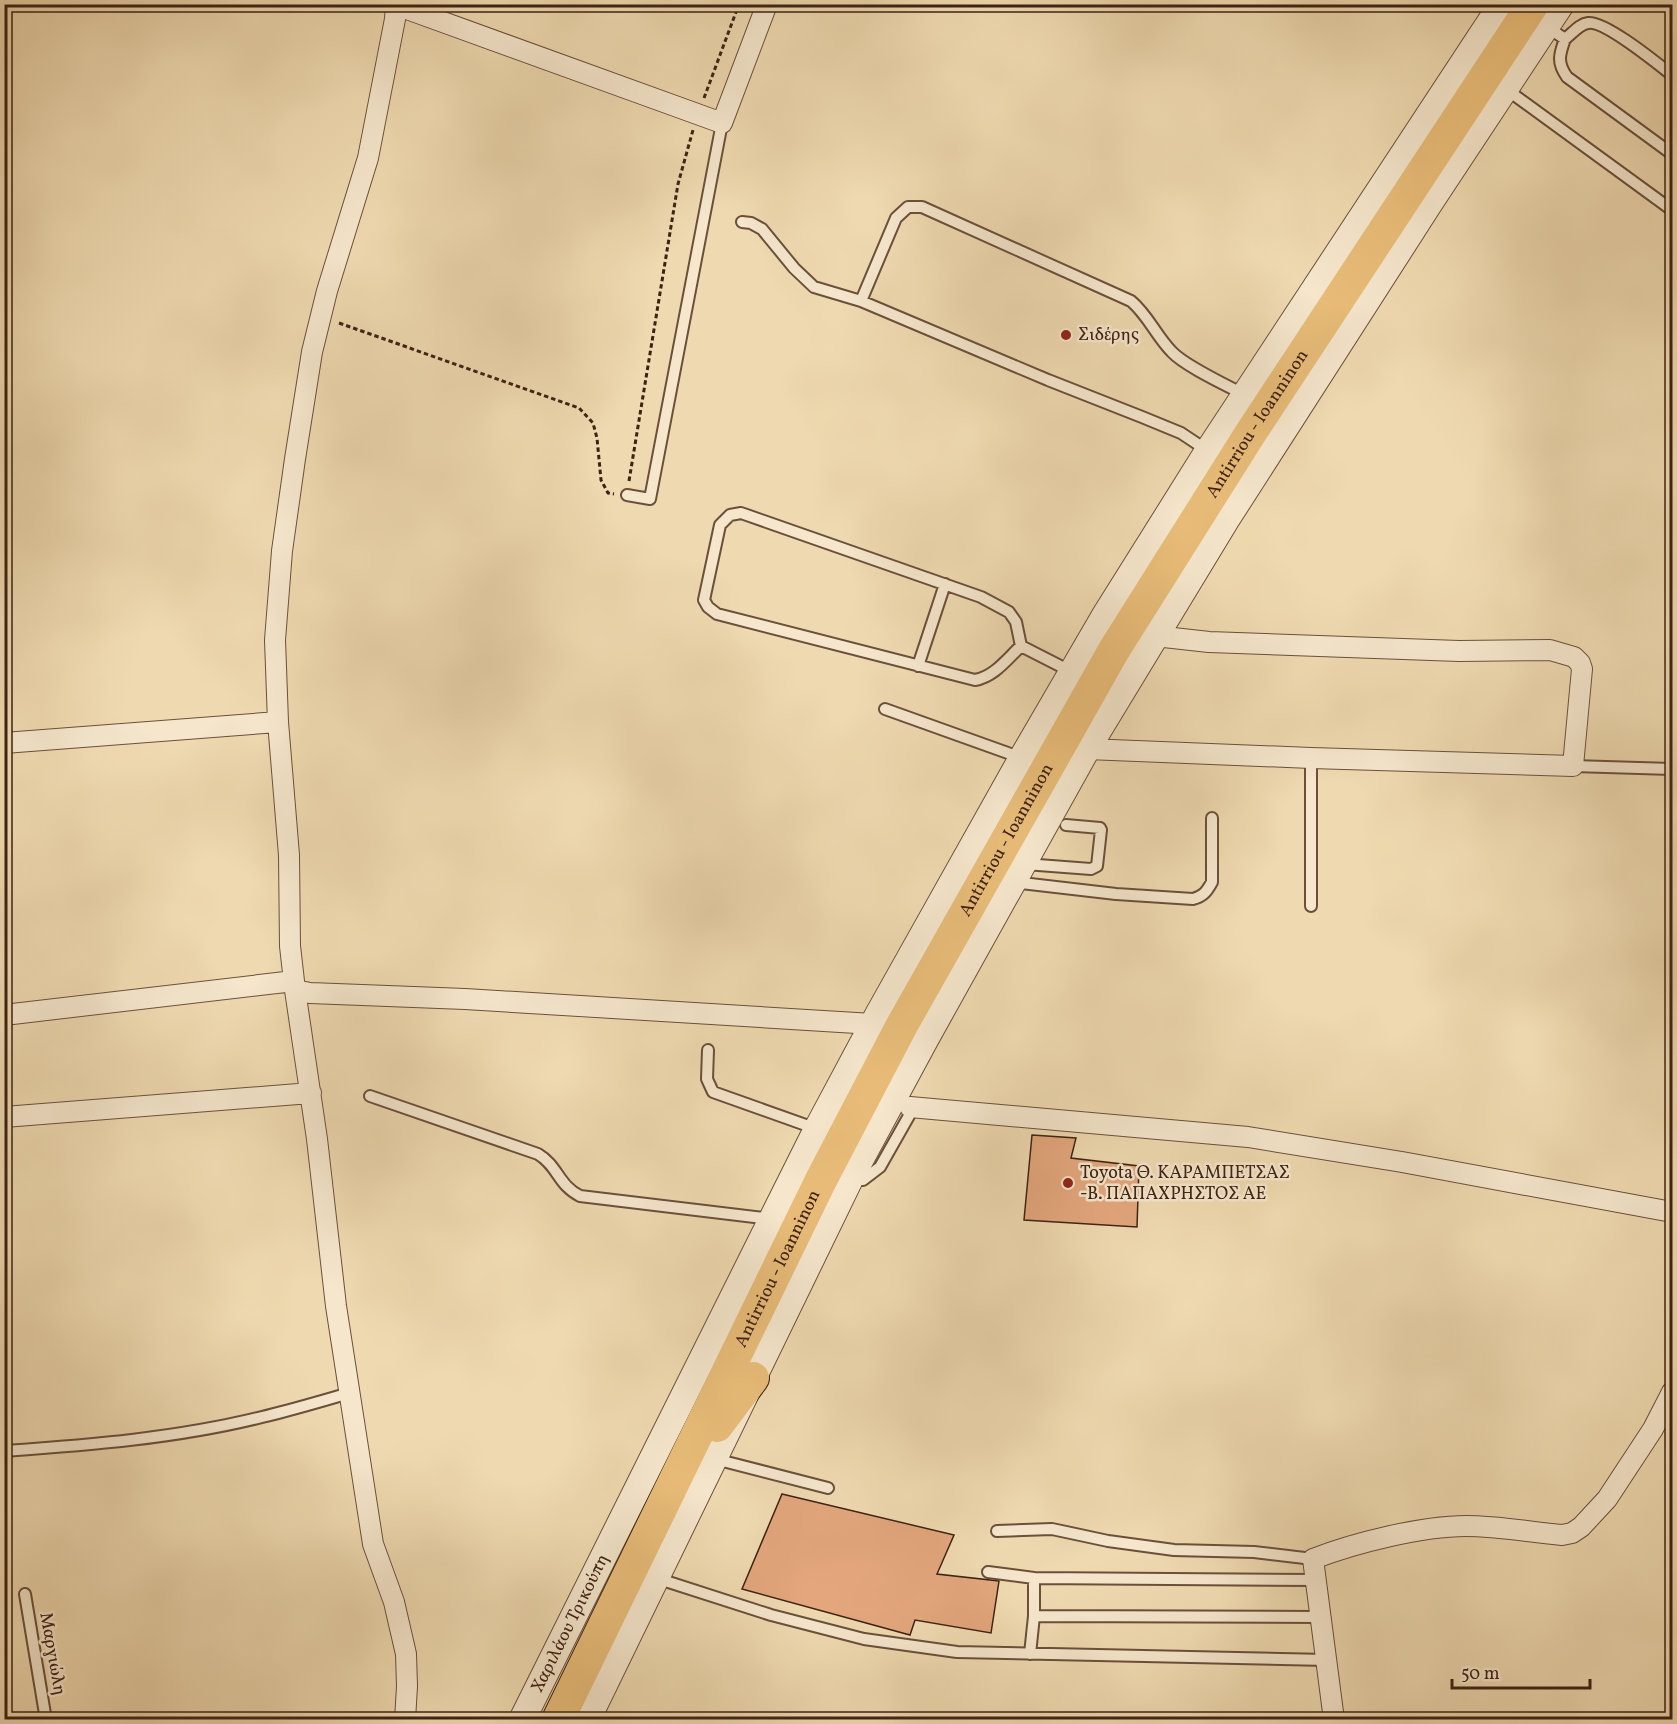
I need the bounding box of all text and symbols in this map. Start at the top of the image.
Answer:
place label: Σιδέρης [1078,323,1139,348]
marker: Σιδέρης [1059,328,1073,342]
street label: Antirriou - Ioanninon [1200,345,1315,503]
street label: Antirriou - Ioanninon [953,759,1060,921]
place label: Toyota Θ. ΚΑΡΑΜΠΕΤΣΑΣ -Β. ΠΑΠΑΧΡΗΣΤΟΣ ΑΕ [1080,1161,1290,1207]
marker: Toyota Θ. ΚΑΡΑΜΠΕΤΣΑΣ -Β. ΠΑΠΑΧΡΗΣΤΟΣ ΑΕ [1061,1176,1075,1190]
street label: Antirriou - Ioanninon [729,1185,827,1352]
street label: Χαριλάου Τρικούπη [525,1550,615,1697]
street label: Μαργιώλη [32,1611,72,1697]
scale bar [1452,1652,1590,1690]
text: 50 m [1461,1662,1500,1687]

